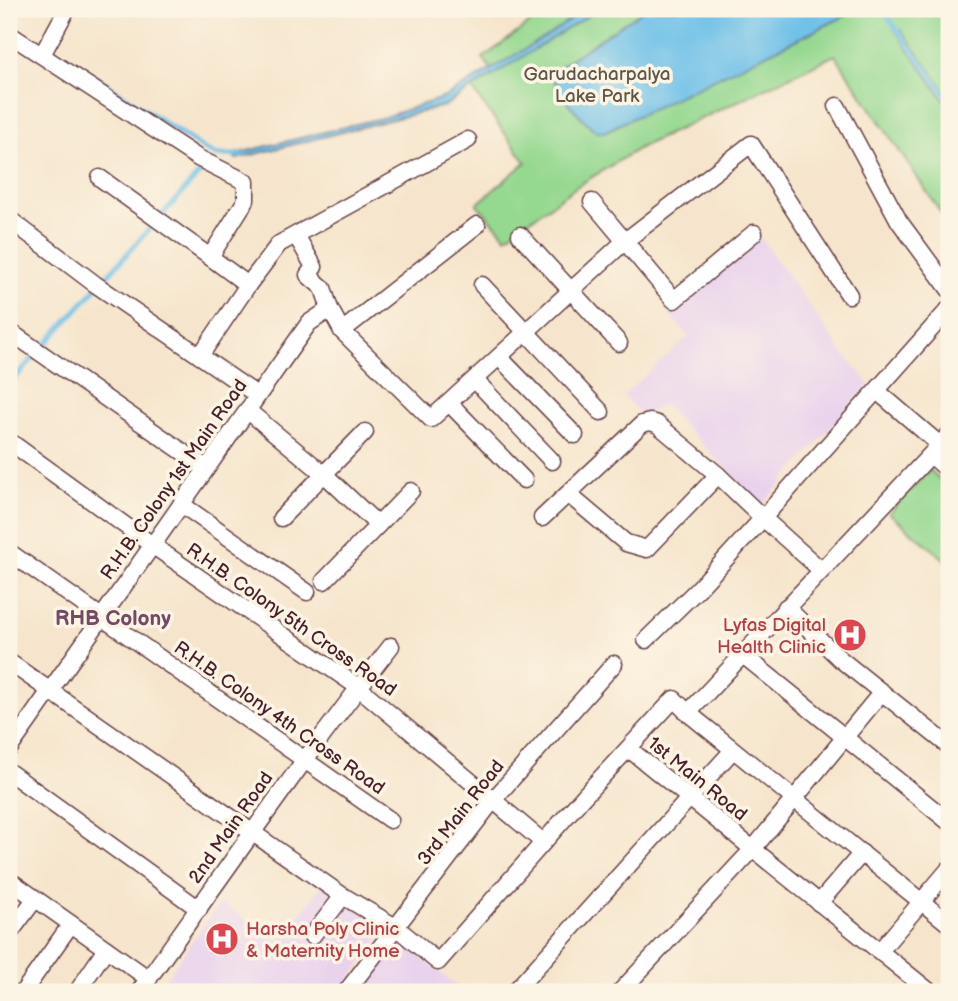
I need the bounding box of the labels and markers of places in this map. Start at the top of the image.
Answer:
place label: Lyfas Digital Health Clinic [717,614,826,659]
hospital icon: Lyfas Digital Health Clinic [831,616,869,654]
place label: Harsha Poly Clinic & Maternity Home [246,918,399,963]
hospital icon: Harsha Poly Clinic & Maternity Home [203,920,241,958]

